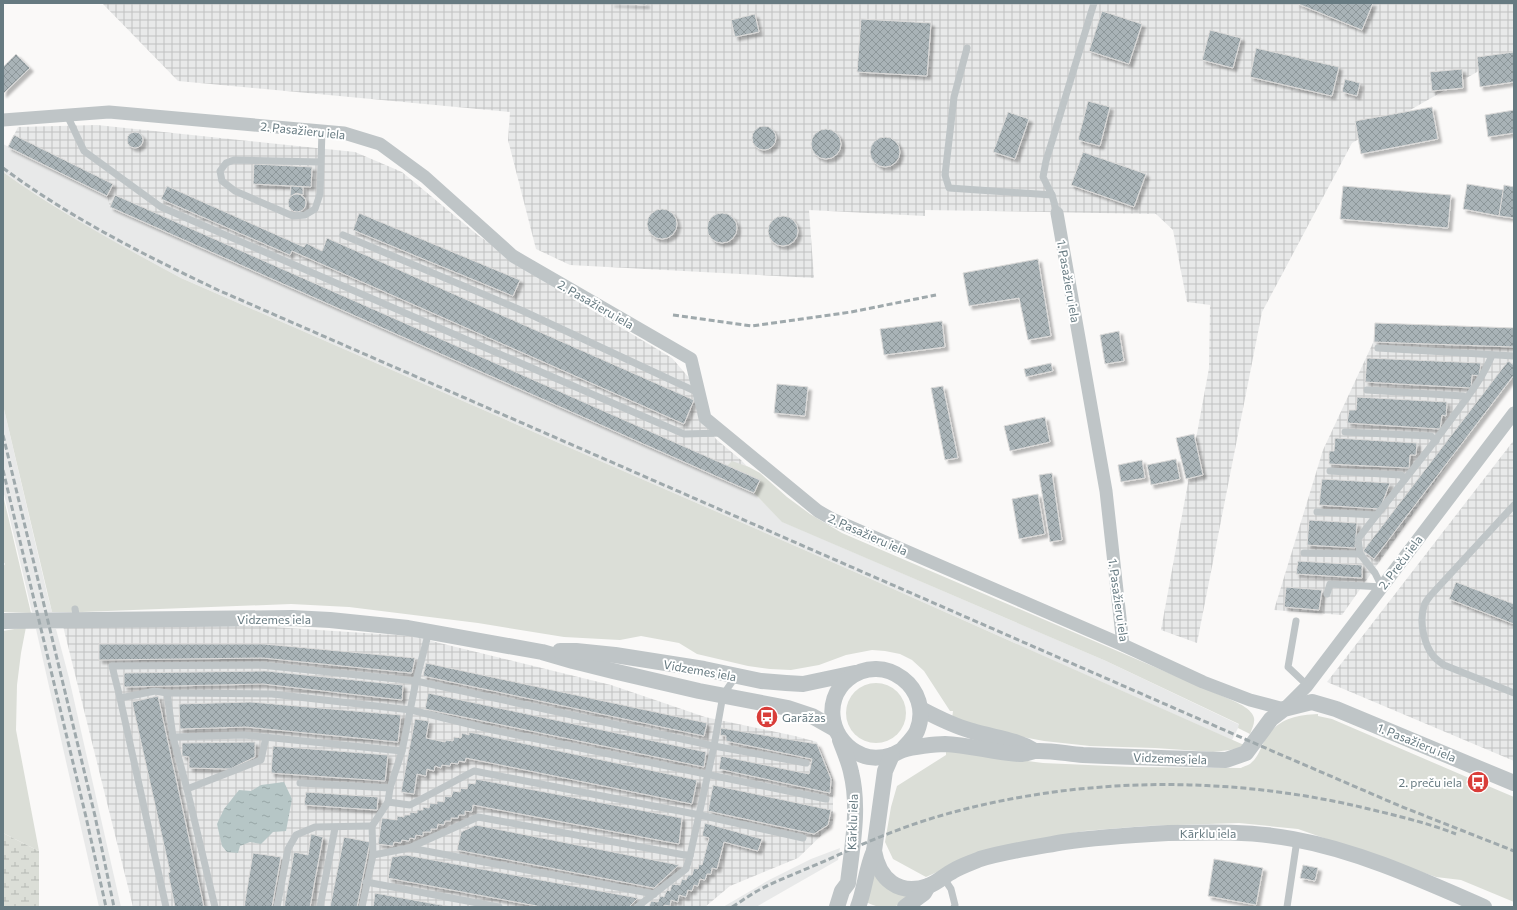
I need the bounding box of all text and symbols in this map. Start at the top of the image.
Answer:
street label: 2. Pasažieru iela [260,119,346,141]
street label: 1. Pasažieru iela [1055,239,1083,323]
street label: 2. Pasažieru iela [556,277,636,331]
street label: 2. Pasažieru iela [826,510,910,558]
street label: 2. Preču iela [1375,532,1425,592]
street label: 1. Pasažieru iela [1106,558,1132,642]
street label: Vidzemes iela [237,612,311,626]
street label: Vidzemes iela [662,657,738,683]
bus stop icon: Garāžas [754,704,780,730]
place label: Garāžas [782,710,826,724]
street label: 1. Pasažieru iela [1376,720,1458,764]
street label: Vidzemes iela [1133,750,1207,766]
bus stop icon: 2. preču iela [1465,769,1491,795]
place label: 2. preču iela [1399,775,1462,789]
street label: Kārklu iela [844,794,860,850]
street label: Kārklu iela [1180,826,1236,840]

